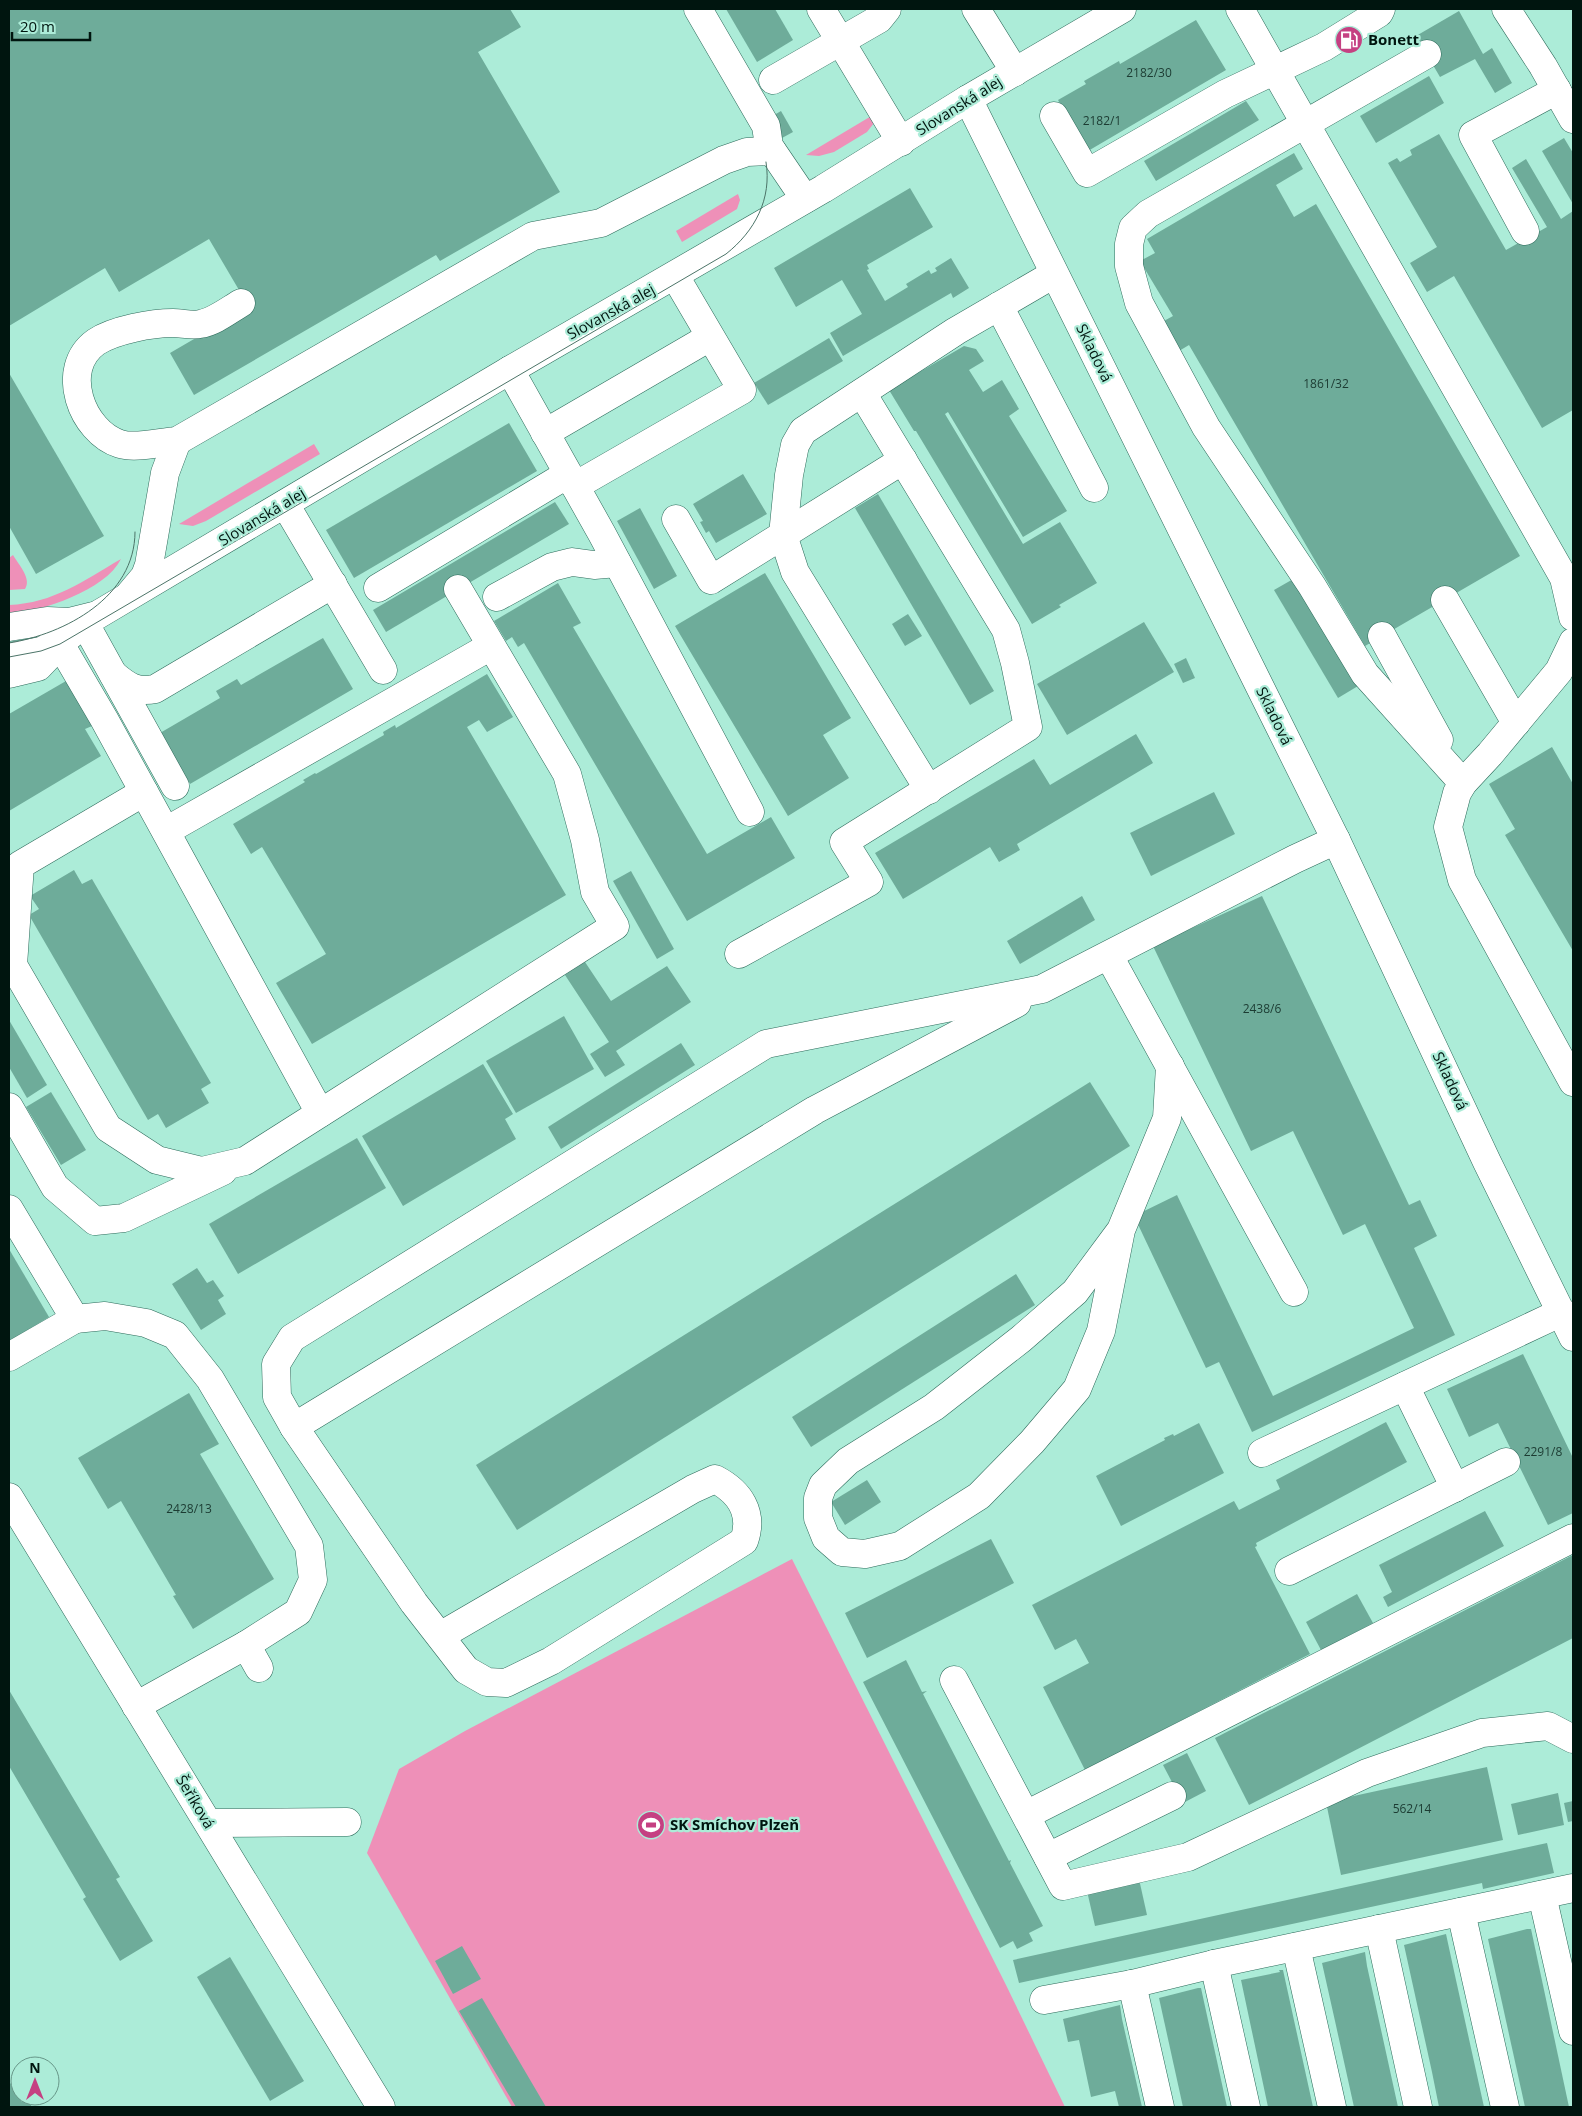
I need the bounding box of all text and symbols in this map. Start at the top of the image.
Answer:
scale bar [12,10,90,42]
text: 20 m [20,16,55,36]
fuel station icon: Bonett [1334,25,1364,55]
place label: Bonett [1368,29,1420,49]
house number: 2182/30 [1126,64,1172,81]
street label: Slovanská alej [912,71,1005,140]
house number: 2182/1 [1083,112,1121,129]
street label: Slovanská alej [563,279,658,344]
street label: Skladová [1072,320,1118,385]
house number: 1861/32 [1303,375,1349,392]
street label: Slovanská alej [214,482,308,550]
street label: Skladová [1252,683,1298,748]
house number: 2438/6 [1243,1000,1281,1017]
street label: Skladová [1429,1048,1473,1113]
house number: 2291/8 [1524,1443,1562,1460]
house number: 2428/13 [166,1500,212,1517]
street label: Šeříková [172,1771,220,1832]
house number: 562/14 [1393,1800,1431,1817]
sports icon: SK Smíchov Plzeň [636,1810,666,1840]
place label: SK Smíchov Plzeň [670,1814,799,1834]
north arrow [10,2056,60,2106]
text: N [29,2058,41,2077]

